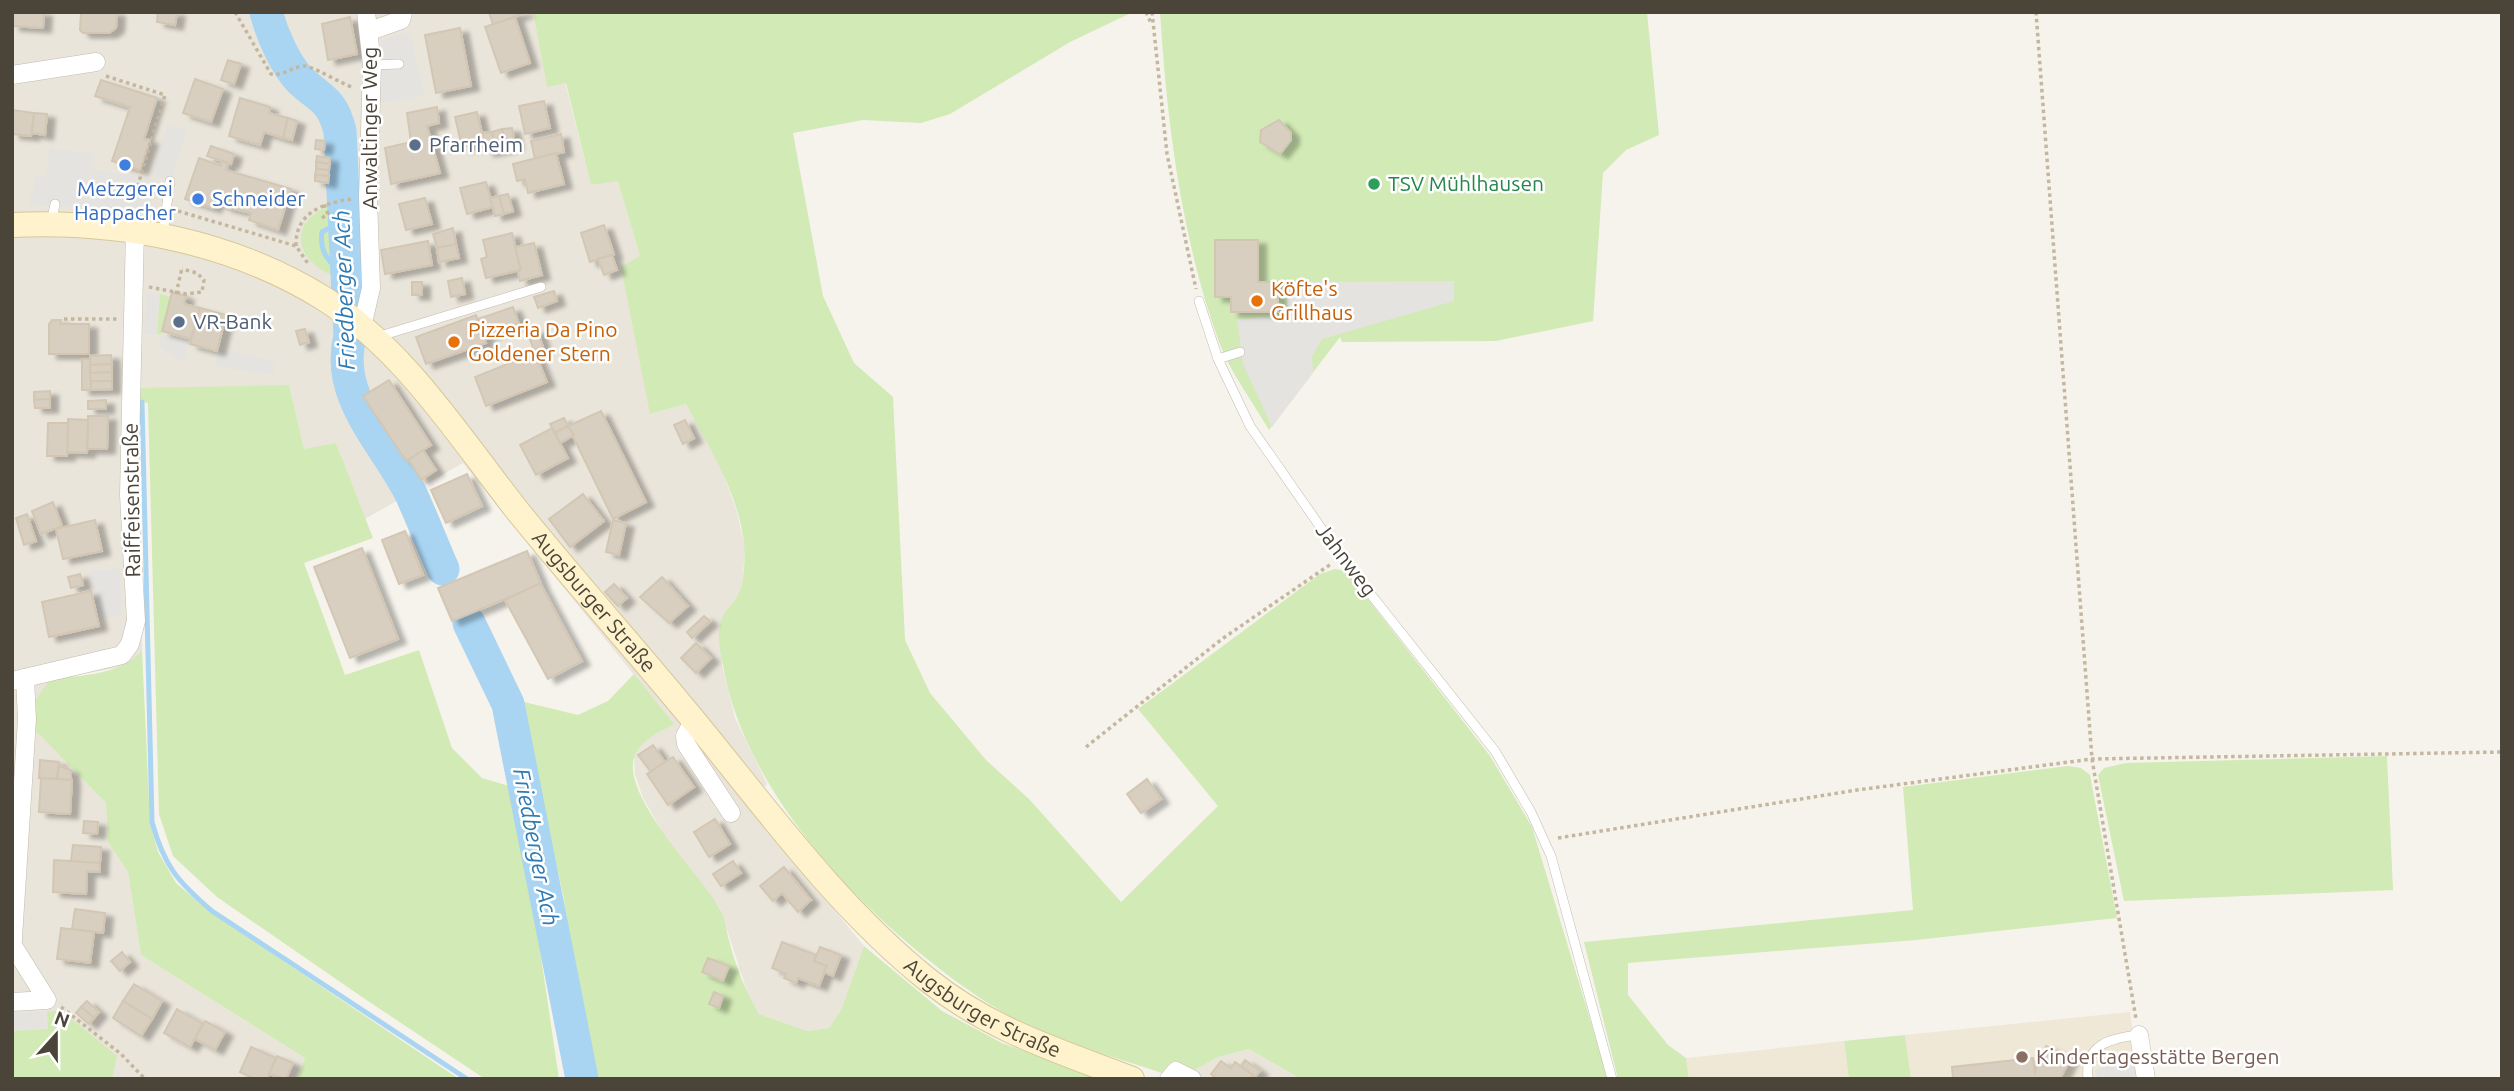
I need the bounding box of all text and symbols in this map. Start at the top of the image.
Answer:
street label: Anwaltinger Weg [357,47,381,209]
place label: Pfarrheim [429,132,523,156]
marker: Pfarrheim [407,137,423,153]
marker: Metzgerei Happacher [117,157,133,173]
place label: TSV Mühlhausen [1388,171,1544,195]
place label: Metzgerei Happacher [74,176,176,224]
marker: TSV Mühlhausen [1366,176,1382,192]
place label: Schneider [212,186,305,210]
marker: Schneider [190,191,206,207]
water label: Friedberger Ach [328,210,359,370]
place label: Köfte's Grillhaus [1271,276,1353,324]
marker: Köfte's Grillhaus [1249,293,1265,309]
place label: VR-Bank [193,309,273,333]
marker: VR-Bank [171,314,187,330]
place label: Pizzeria Da Pino Goldener Stern [468,317,617,365]
marker: Pizzeria Da Pino Goldener Stern [446,334,462,350]
street label: Raiffeisenstraße [118,422,144,578]
street label: Jahnweg [1312,518,1382,601]
street label: Augsburger Straße [528,526,661,677]
water label: Friedberger Ach [509,766,564,928]
street label: Augsburger Straße [900,953,1064,1062]
north arrow [21,1000,91,1070]
text: N [52,1006,73,1032]
place label: Kindertagesstätte Bergen [2036,1044,2279,1068]
marker: Kindertagesstätte Bergen [2014,1049,2030,1065]

